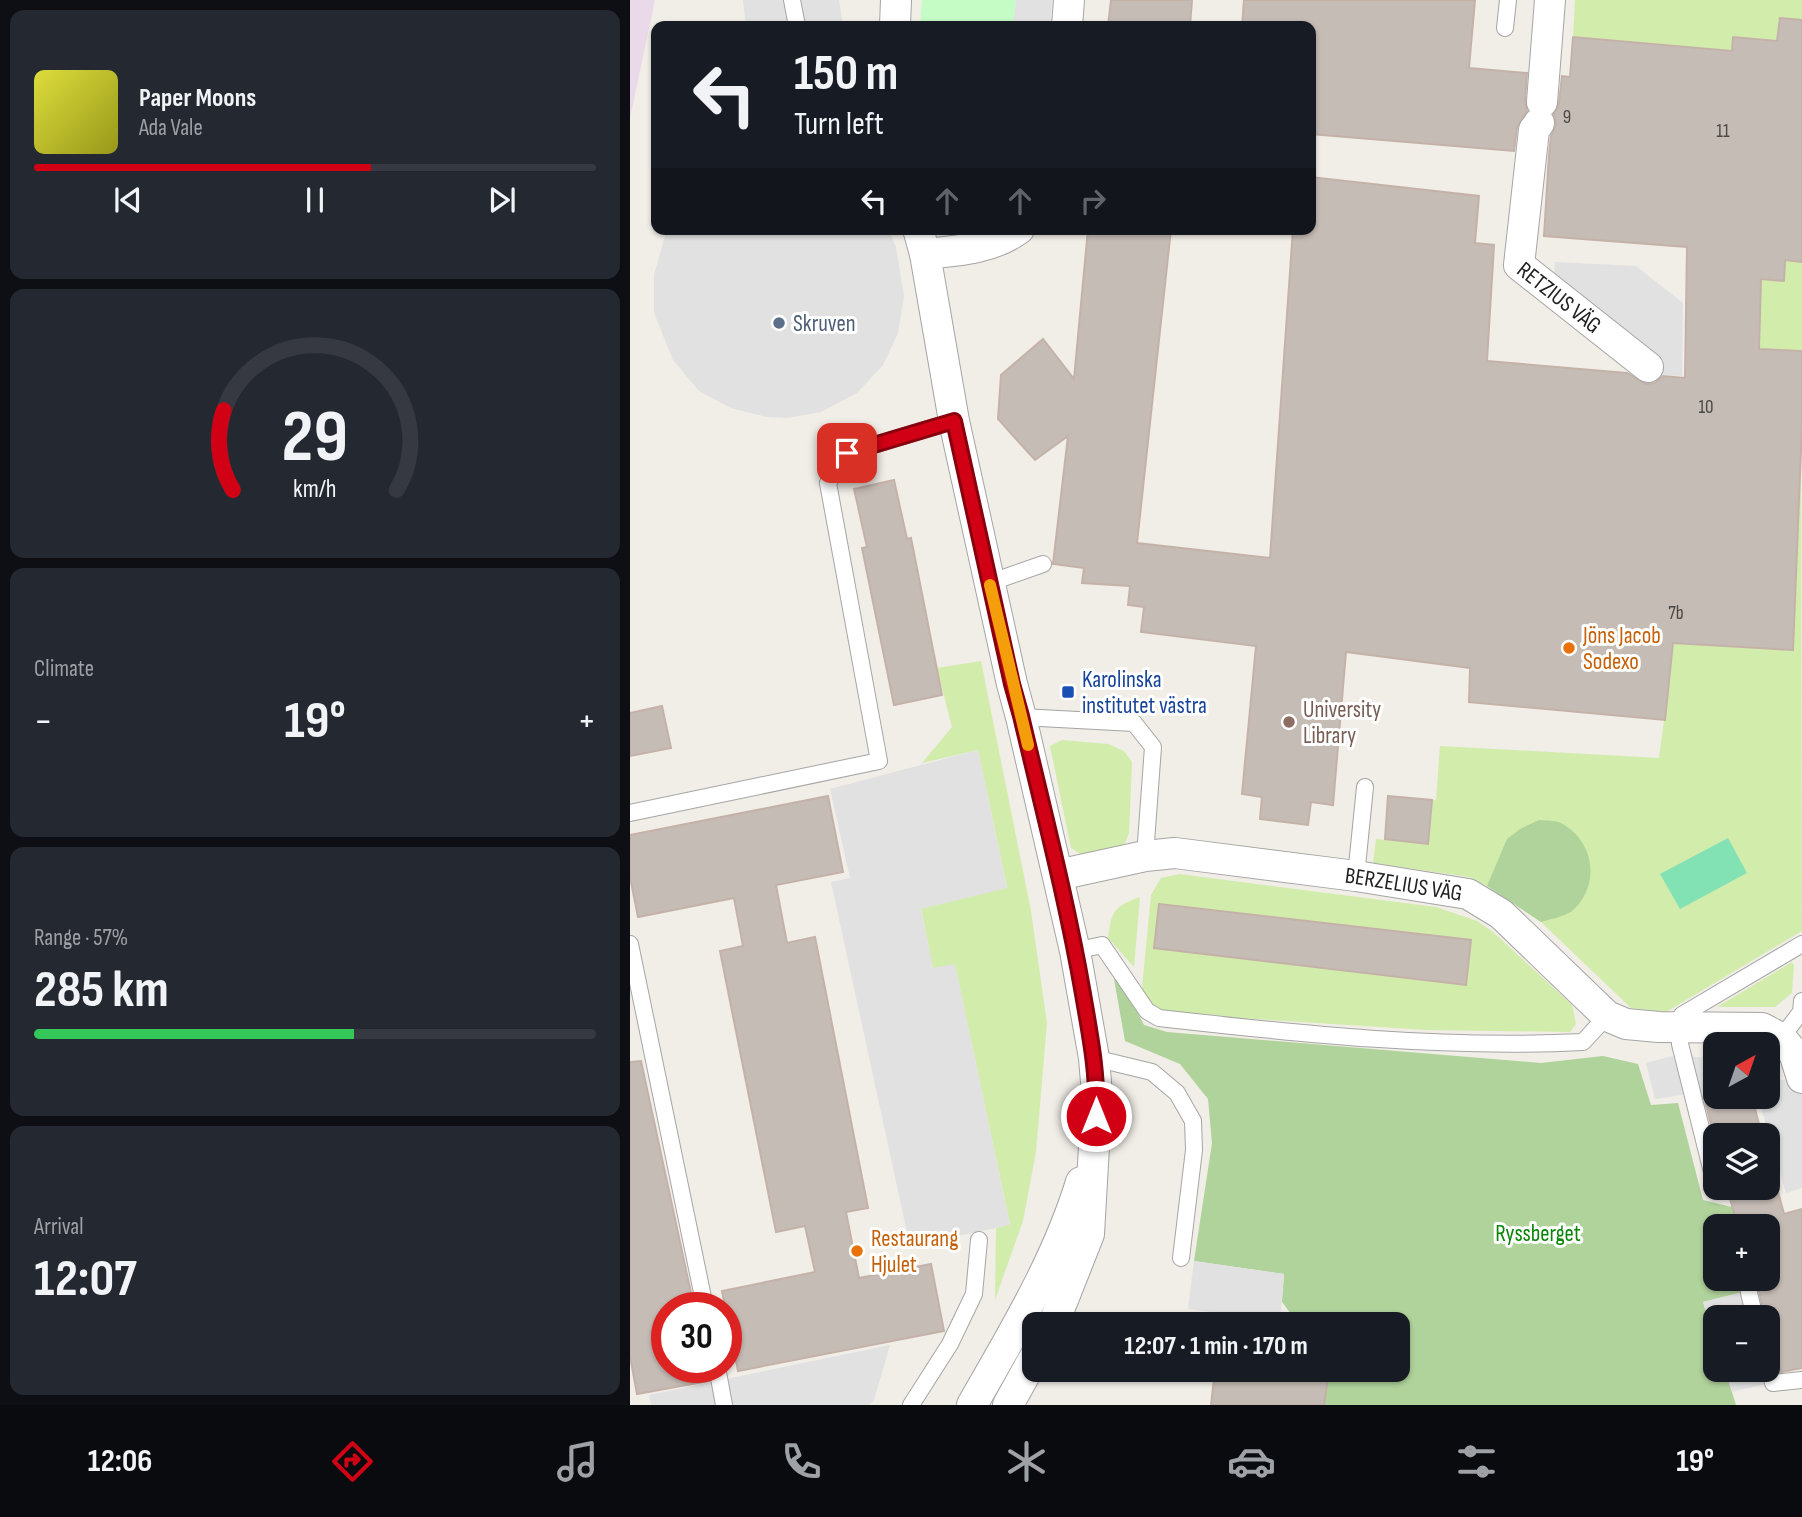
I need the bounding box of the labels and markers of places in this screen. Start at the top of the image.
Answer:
place label: Skruven [793,310,856,338]
marker: Skruven [771,315,787,331]
pin [817,423,877,483]
place label: Jöns Jacob Sodexo [1582,622,1661,676]
marker: Jöns Jacob Sodexo [1561,640,1577,656]
place label: Karolinska institutet västra [1082,666,1207,720]
marker: Karolinska institutet västra [1060,684,1076,700]
place label: University Library [1303,696,1381,750]
marker: University Library [1281,714,1297,730]
place label: Restaurang Hjulet [871,1225,958,1279]
marker: Restaurang Hjulet [849,1243,865,1259]

